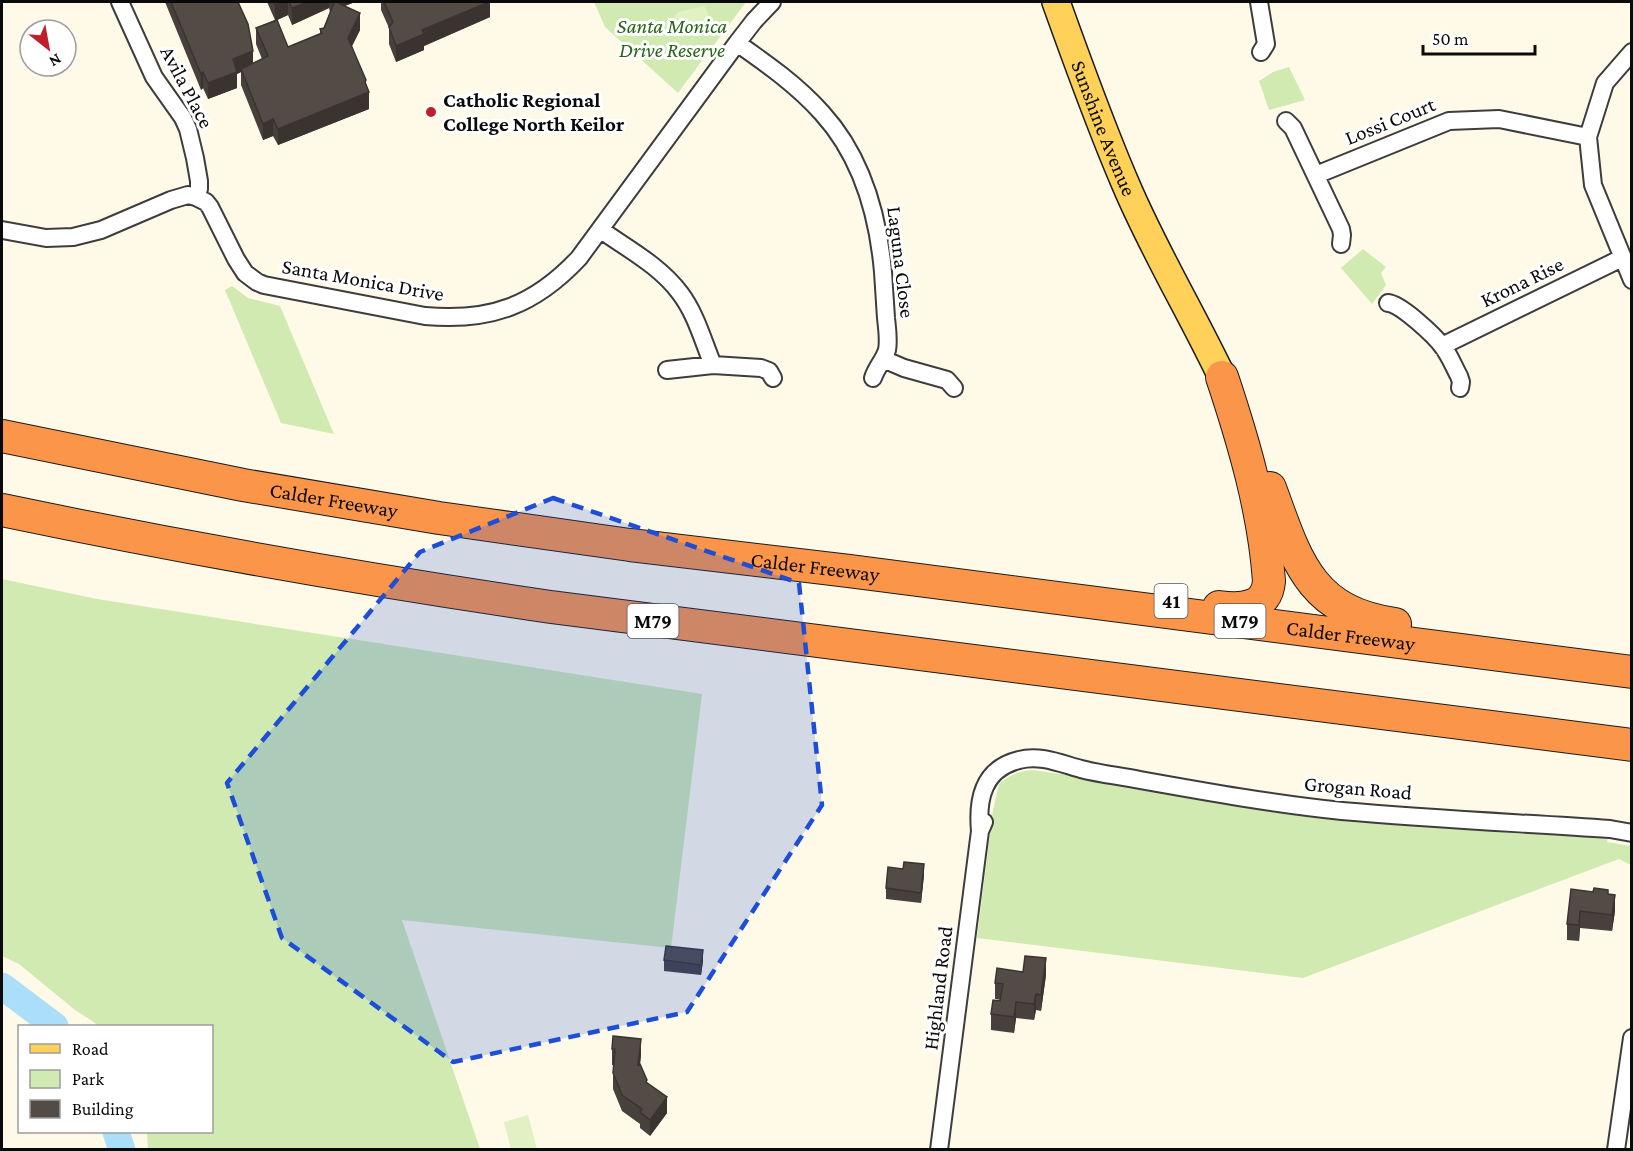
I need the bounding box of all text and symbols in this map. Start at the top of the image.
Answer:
park label: Santa Monica Drive Reserve [617,14,727,62]
north arrow [18,18,78,78]
scale bar [1423,18,1536,56]
text: 50 m [1432,29,1469,49]
street label: Avila Place [155,42,219,132]
text: N [46,50,65,71]
street label: Sunshine Avenue [1066,57,1141,200]
place label: Catholic Regional College North Keilor [443,88,625,136]
street label: Lossi Court [1341,92,1440,150]
marker: Catholic Regional College North Keilor [424,105,438,119]
street label: Laguna Close [882,205,920,319]
street label: Krona Rise [1477,252,1567,312]
street label: Santa Monica Drive [280,254,446,306]
street label: Calder Freeway [268,478,400,523]
street label: Calder Freeway [749,547,881,587]
road number: 41 [1154,584,1188,618]
road number: M79 [628,604,678,638]
road number: M79 [1214,604,1266,638]
street label: Calder Freeway [1285,616,1417,656]
street label: Grogan Road [1303,771,1413,805]
street label: Highland Road [918,925,958,1051]
legend [18,1025,213,1133]
text: Road [72,1039,109,1059]
text: Park [72,1069,104,1089]
text: Building [72,1099,134,1119]

